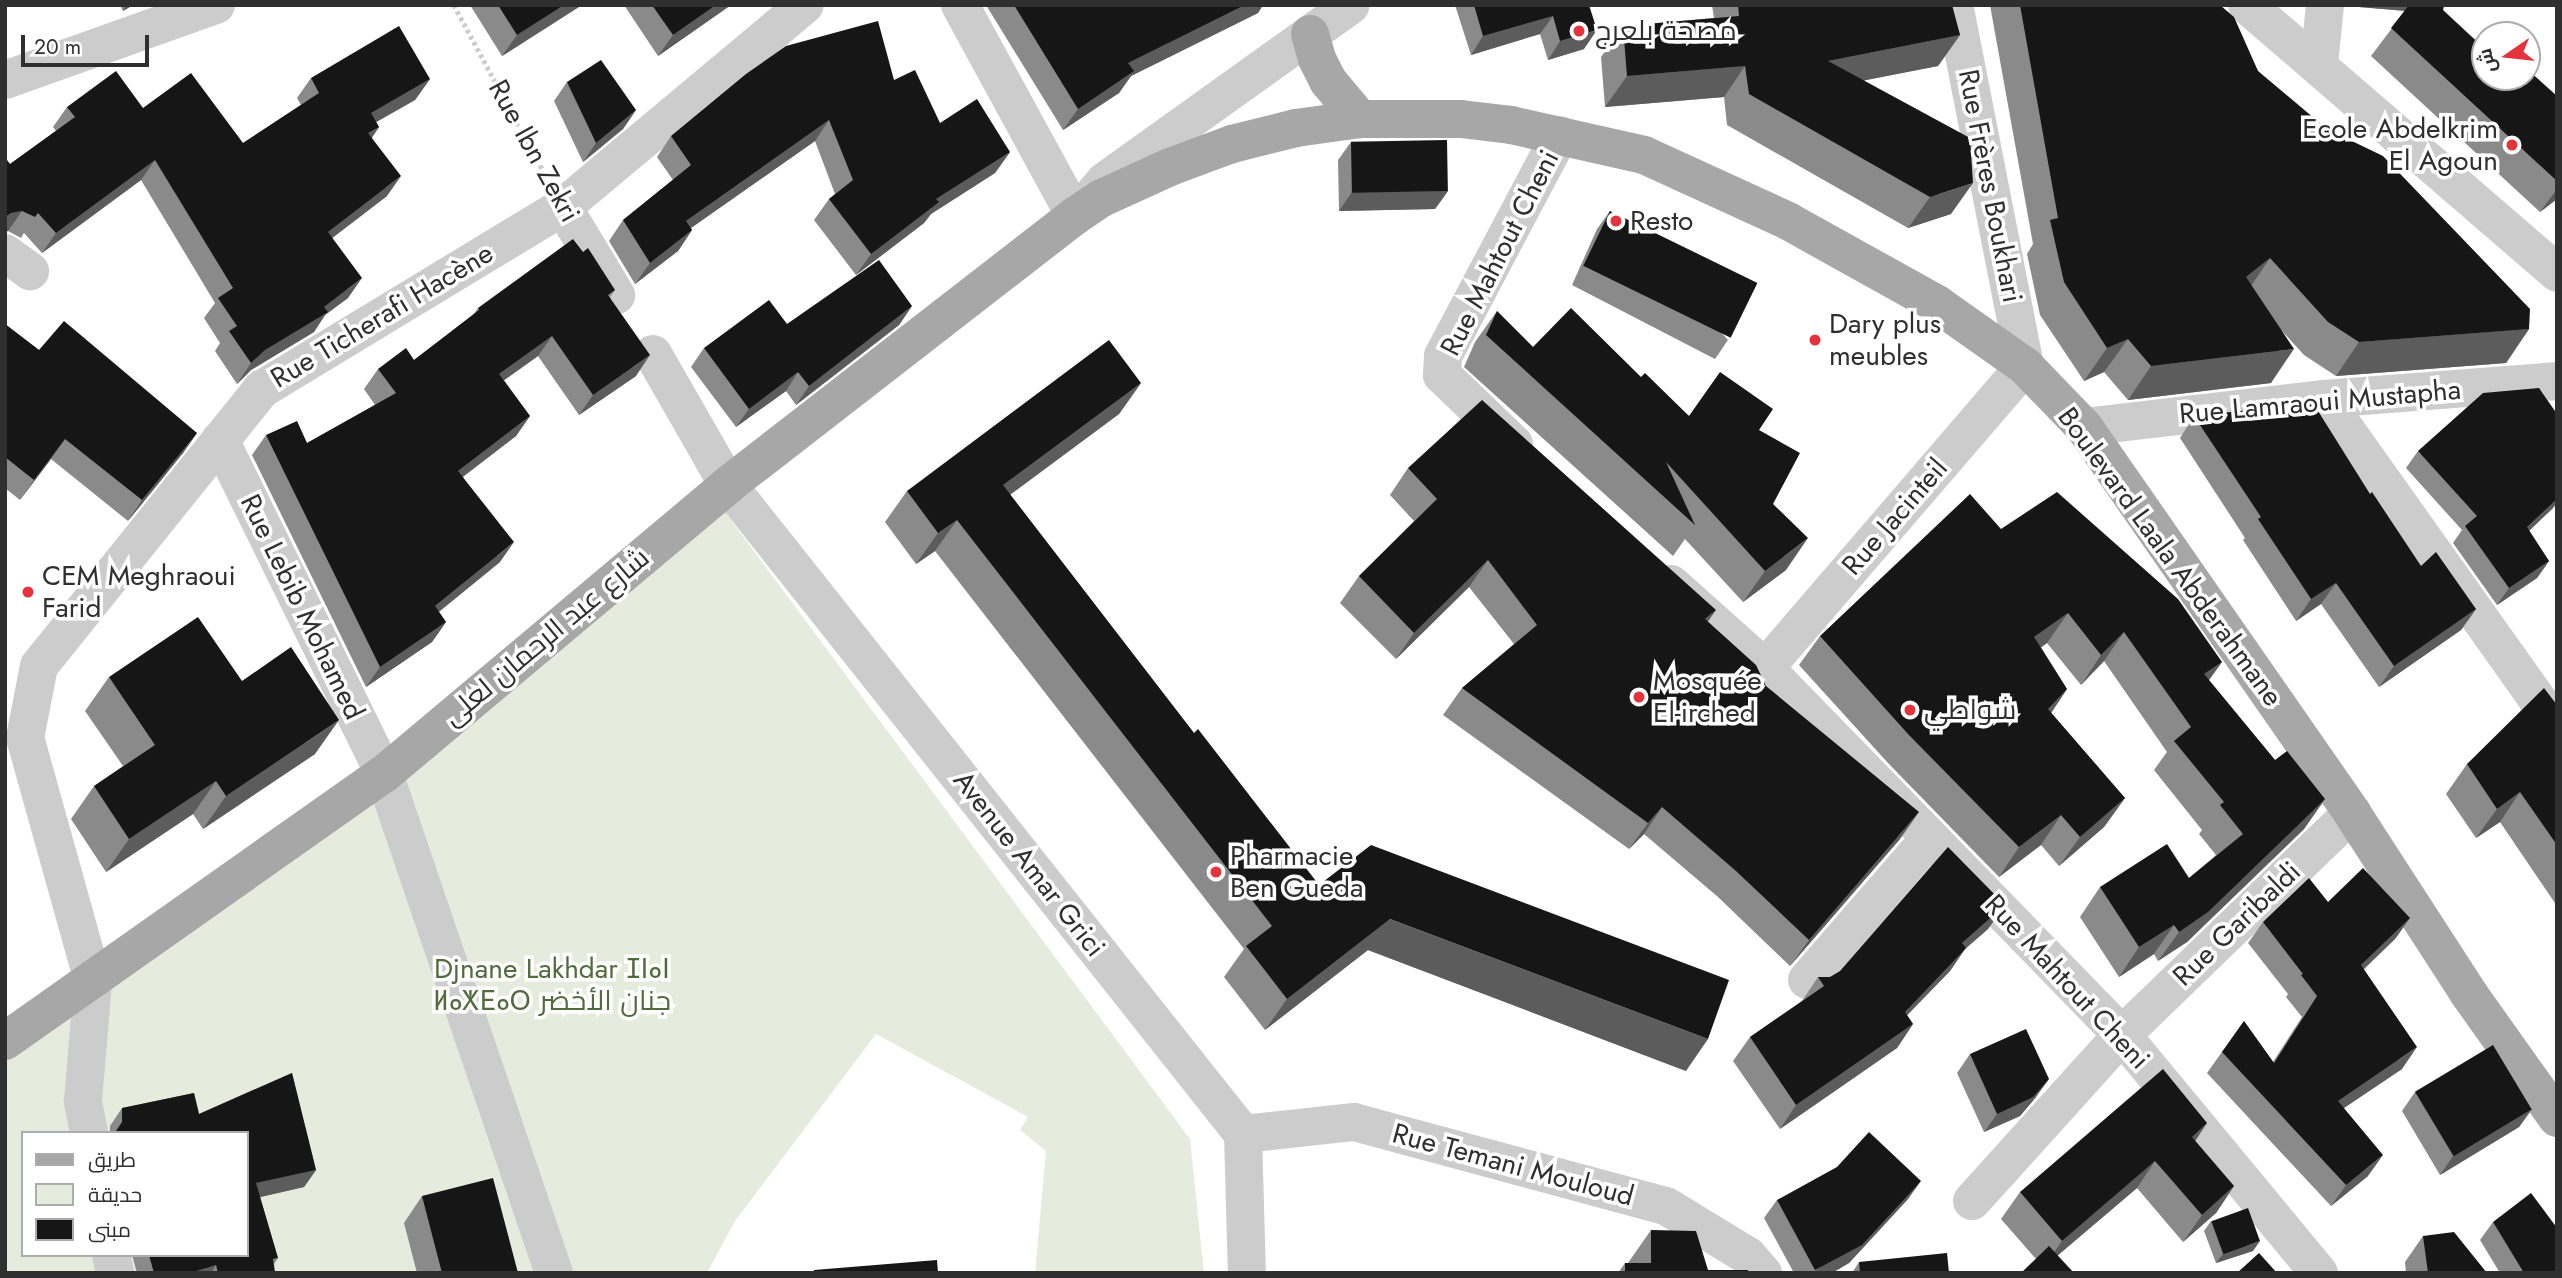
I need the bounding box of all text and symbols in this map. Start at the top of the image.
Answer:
place label: مصحة بلعرج [1595,14,1737,48]
scale bar [24,21,152,65]
marker: مصحة بلعرج [1569,21,1589,41]
north arrow [2471,21,2541,91]
text: 20 m [34,32,81,62]
text: ش [2471,46,2503,76]
street label: Rue Frères Boukhari [1951,67,2029,305]
street label: Rue Ibn Zekri [481,74,587,228]
place label: Ecole Abdelkrim El Agoun [2302,112,2498,178]
marker: Ecole Abdelkrim El Agoun [2504,137,2520,153]
street label: Rue Mahtout Cheni [1434,145,1566,361]
place label: Resto [1630,204,1693,238]
marker: Resto [1608,213,1624,229]
street label: Rue Ticherafi Hacène [265,236,499,396]
place label: Dary plus meubles [1829,307,1941,373]
marker: Dary plus meubles [1807,332,1823,348]
street label: Rue Lamraoui Mustapha [2178,373,2462,431]
street label: Boulevard Laala Abderahmane [2050,401,2290,713]
street label: Rue Jacinteil [1835,452,1955,582]
street label: Rue Lebib Mohamed [233,489,371,725]
street label: شارع عبد الرحمان لعلى [436,541,656,733]
place label: CEM Meghraoui Farid [42,559,236,625]
marker: CEM Meghraoui Farid [20,584,36,600]
place label: Mosquée El-irched [1653,664,1762,730]
marker: Mosquée El-irched [1631,689,1647,705]
place label: شواطي [1924,693,2016,727]
marker: شواطي [1902,702,1918,718]
street label: Avenue Amar Grici [946,764,1112,964]
place label: Pharmacie Ben Gueda [1230,839,1363,905]
street label: Rue Garibaldi [2166,855,2308,993]
marker: Pharmacie Ben Gueda [1208,864,1224,880]
street label: Rue Mahtout Cheni [1978,888,2156,1076]
park label: Djnane Lakhdar ⵊⵏⴰⵏ ⵍⴰⵅⴹⴰⵔ جنان الأخضر [433,952,671,1018]
street label: Rue Temani Mouloud [1389,1117,1637,1213]
legend [21,1131,248,1257]
text: طريق [88,1145,136,1175]
text: حديقة [88,1180,142,1210]
text: مبنى [88,1215,131,1245]

